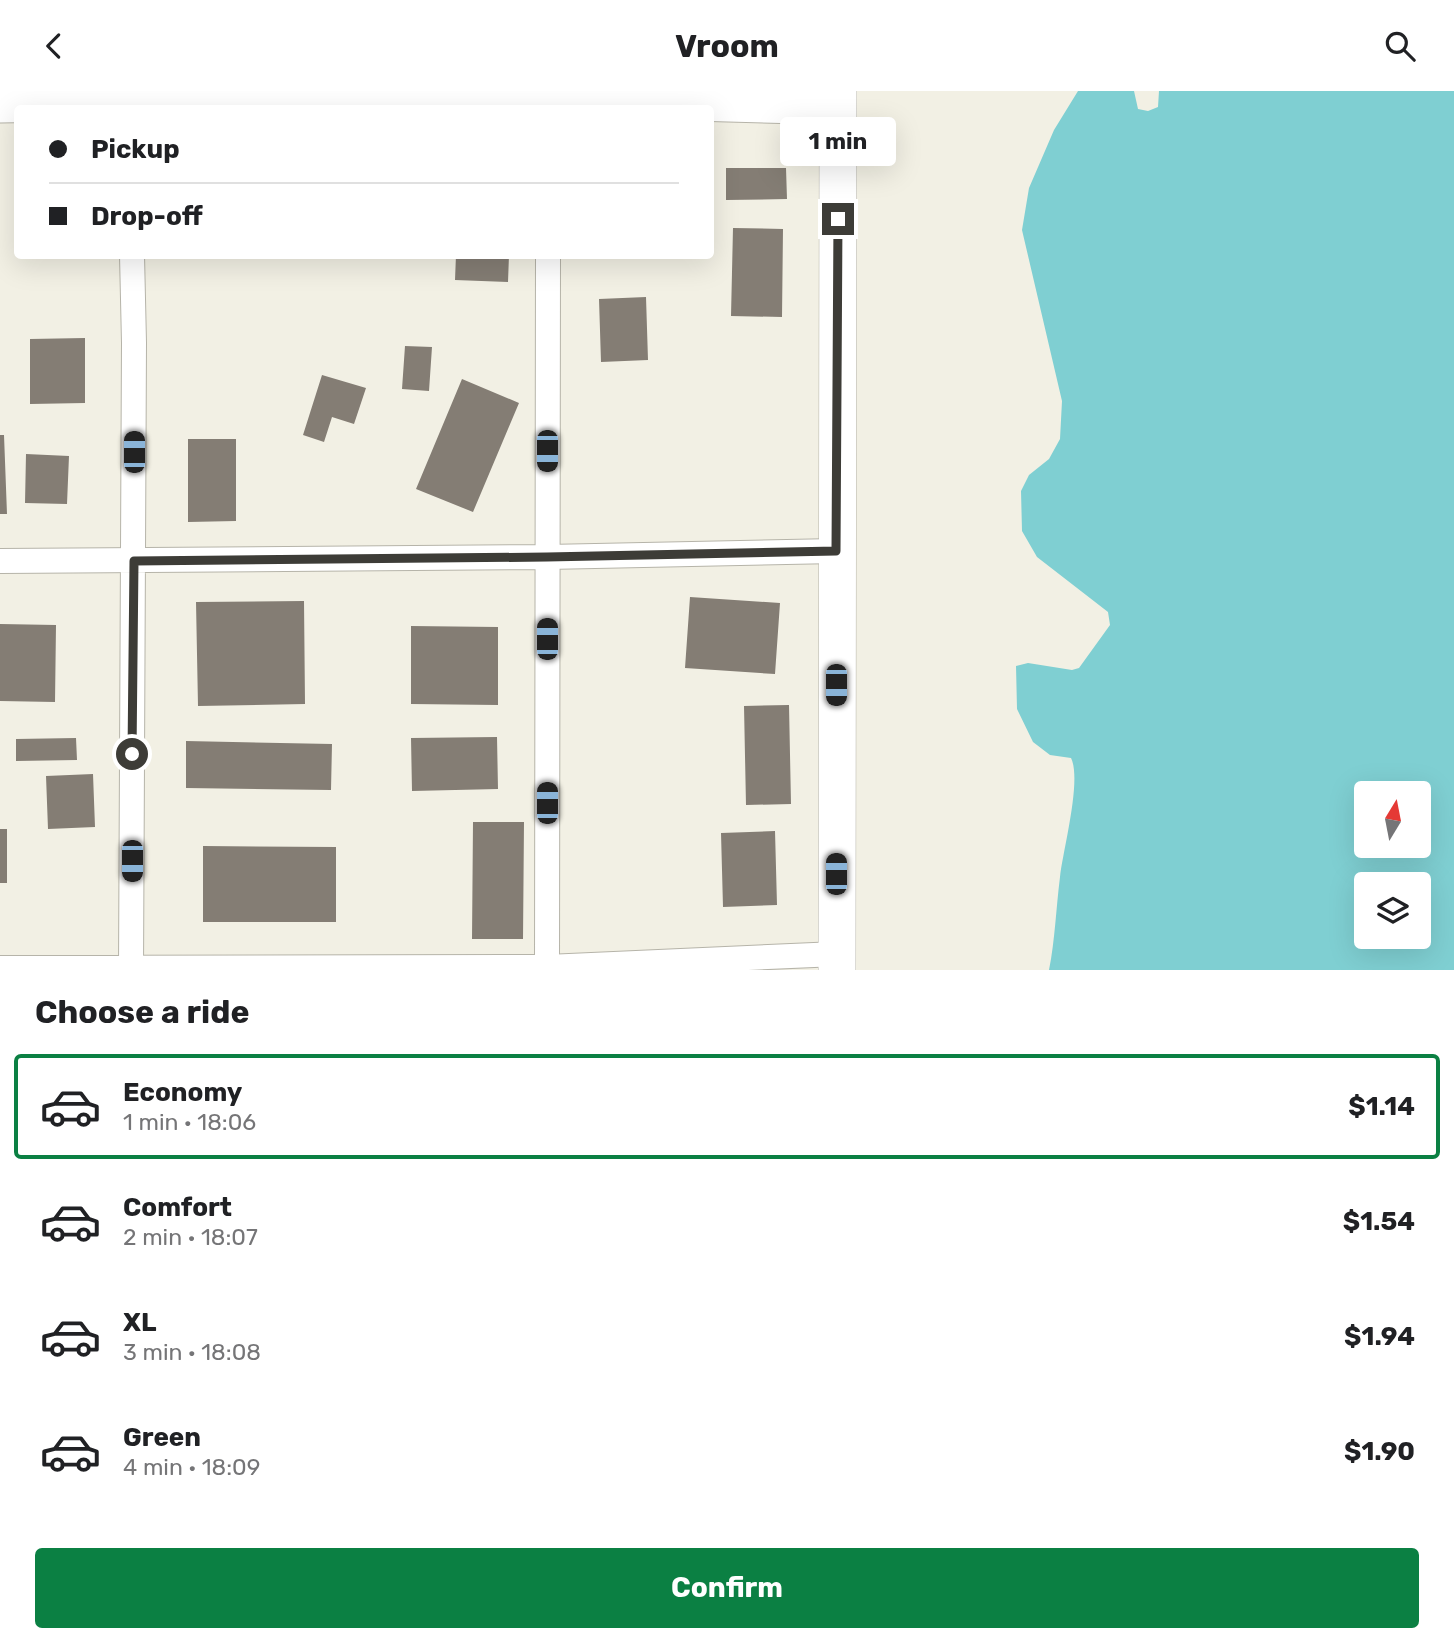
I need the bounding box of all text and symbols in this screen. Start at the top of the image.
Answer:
icon: back [35,27,73,65]
text: Vroom [675,27,779,65]
icon: search [1381,27,1419,65]
callout: 1 min [780,117,896,167]
text: 1 min [809,127,867,155]
text: Pickup [91,134,180,165]
text: Drop-off [91,201,203,232]
route end [822,203,854,235]
car [537,430,558,472]
car [124,431,145,473]
car [537,618,558,660]
car [826,664,847,706]
route start [116,738,148,770]
north arrow [1354,781,1432,857]
map controls [1354,781,1431,949]
car [537,782,558,824]
car [122,840,143,882]
car [826,853,847,895]
button: layers [1354,872,1431,949]
text: Choose a ride [35,993,249,1031]
icon: car [39,1075,102,1138]
text: Economy [123,1077,242,1108]
text: $1.14 [1348,1091,1415,1122]
text: 1 min · 18:06 [123,1108,256,1136]
icon: car [39,1190,102,1253]
text: Comfort [123,1192,232,1223]
text: $1.54 [1343,1206,1415,1237]
text: 2 min · 18:07 [123,1223,258,1251]
icon: car [39,1305,102,1368]
text: XL [123,1307,156,1338]
text: $1.94 [1344,1321,1415,1352]
text: 3 min · 18:08 [123,1338,261,1366]
icon: car [39,1420,102,1483]
text: Green [123,1422,201,1453]
text: $1.90 [1344,1436,1415,1467]
text: 4 min · 18:09 [123,1453,260,1481]
button: Confirm [35,1548,1419,1628]

